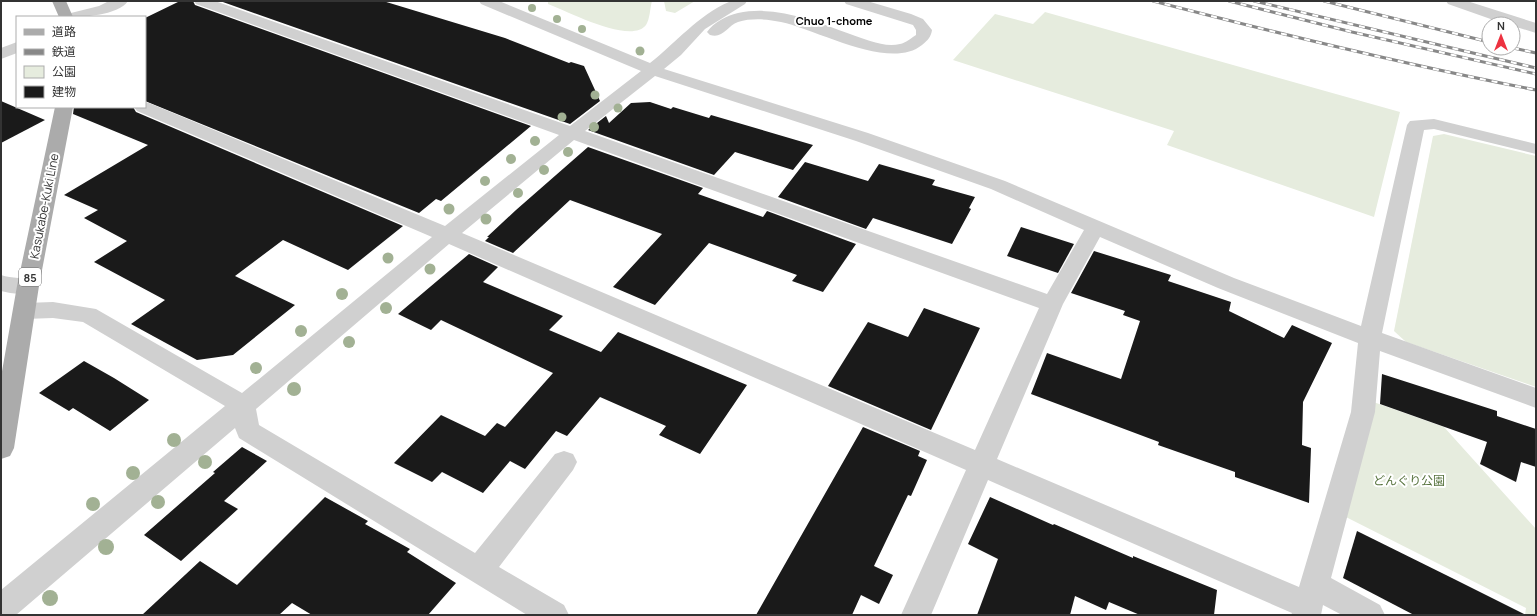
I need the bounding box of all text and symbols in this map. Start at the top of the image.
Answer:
district label: Chuo 1-chome [796,13,873,28]
legend [16,16,146,108]
north arrow [1481,16,1521,56]
text: N [1497,18,1505,33]
text: 道路 [52,23,76,40]
text: 鉄道 [52,43,76,60]
text: 公園 [52,63,76,80]
text: 建物 [52,83,76,100]
street label: Kasukabe-Kuki Line [25,152,63,260]
road number: 85 [19,268,41,286]
park label: どんぐり公園 [1373,472,1445,489]

